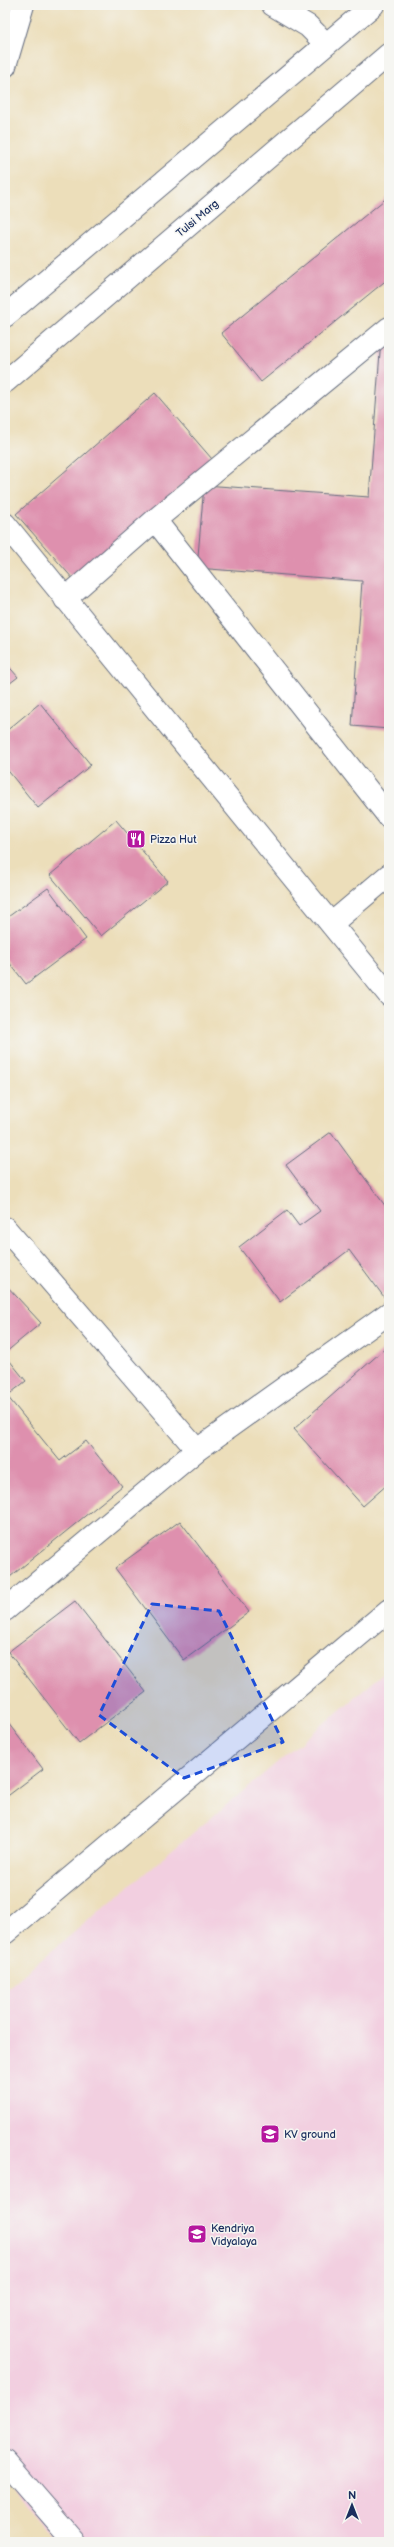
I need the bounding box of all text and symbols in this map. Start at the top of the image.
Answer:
street label: Tulsi Marg [174,197,221,240]
restaurant icon: Pizza Hut [125,828,147,850]
place label: Pizza Hut [150,833,197,846]
school or university icon: KV ground [259,2123,281,2145]
place label: KV ground [284,2128,336,2141]
place label: Kendriya Vidyalaya [211,2222,257,2248]
school or university icon: Kendriya Vidyalaya [186,2223,208,2245]
north arrow [332,2485,372,2525]
text: N [348,2489,356,2502]

